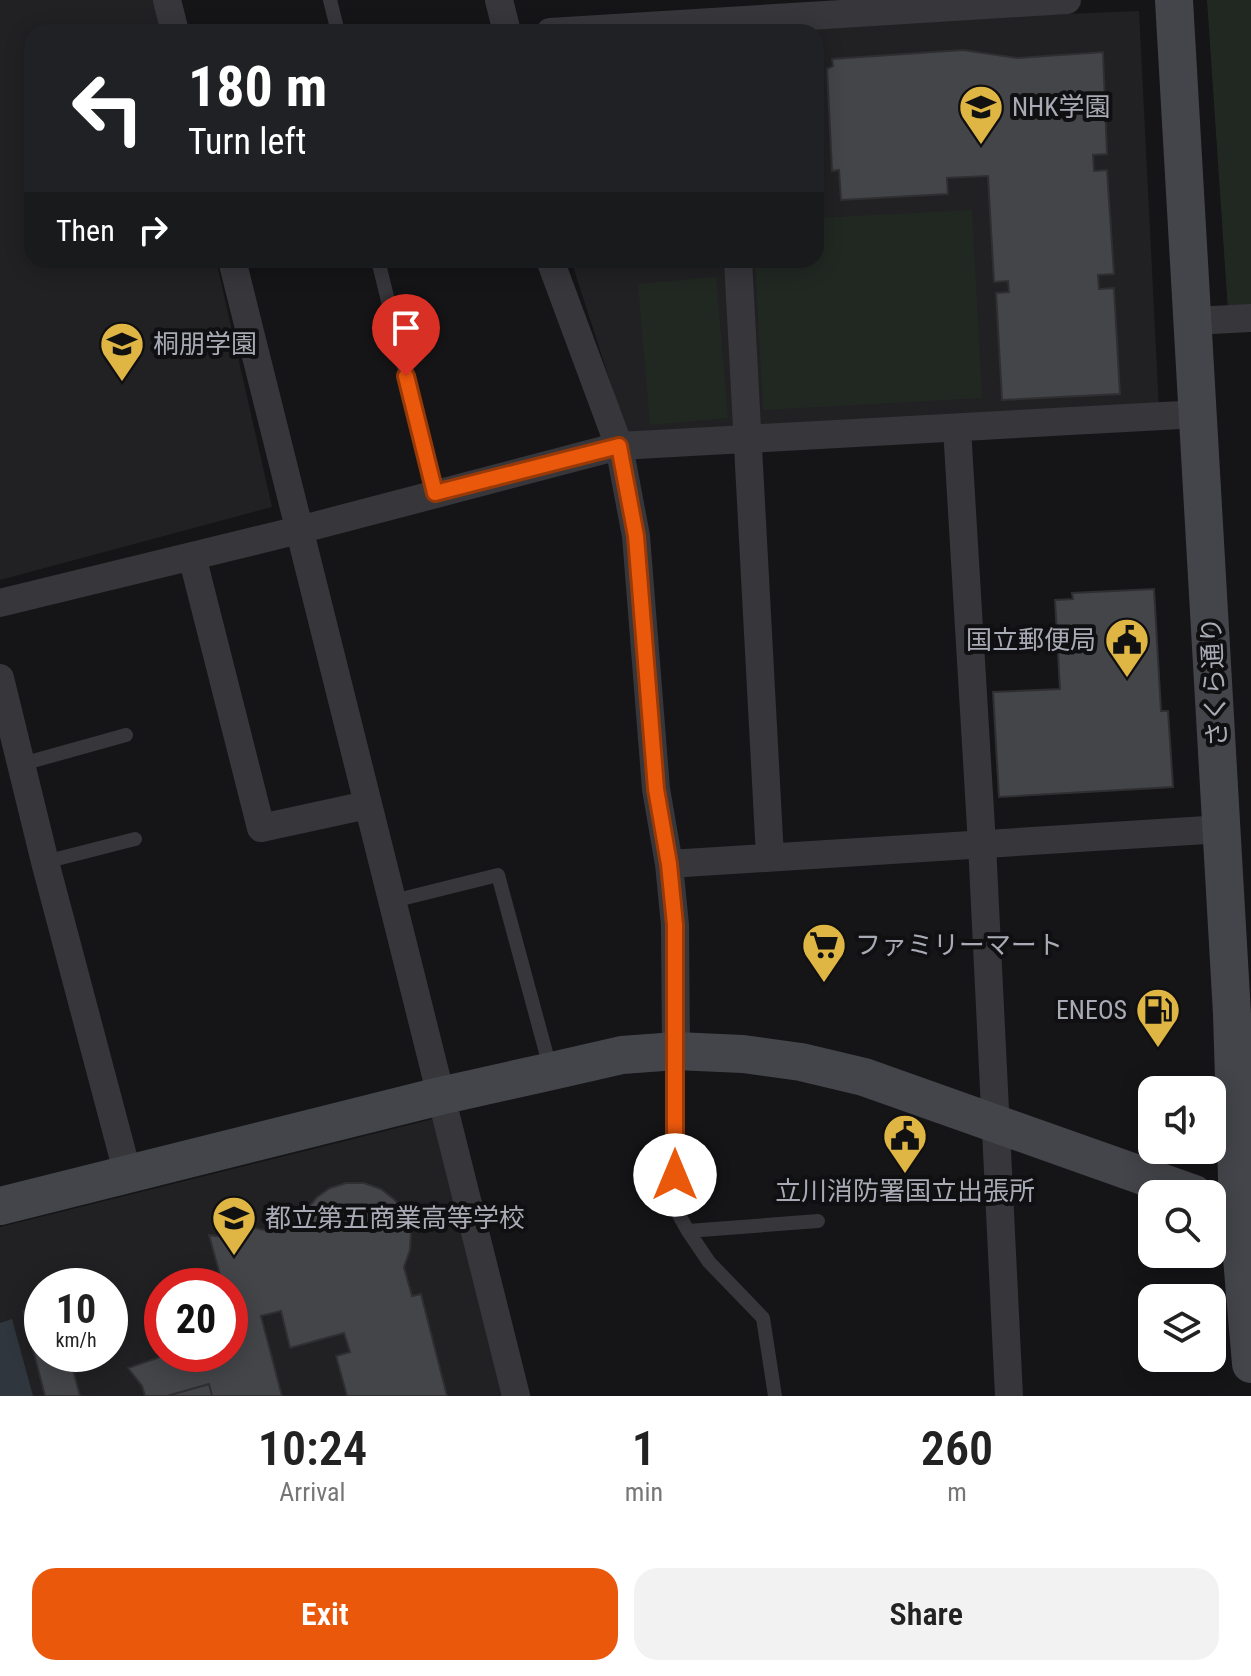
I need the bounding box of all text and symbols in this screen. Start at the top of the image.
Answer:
text: 180 m [188,54,327,120]
icon: left [56,56,160,160]
school or university icon: NHK学園 [957,83,1005,146]
place label: NHK学園 [1012,92,1110,122]
text: Turn left [188,121,306,163]
icon: right [131,208,175,252]
text: Then [56,213,115,248]
pin [372,294,440,376]
icon: arrive [384,306,428,350]
school or university icon: 桐朋学園 [98,320,146,383]
place label: 桐朋学園 [153,329,257,359]
public building icon: 国立郵便局 [1103,616,1151,679]
street label: さくら通り [1196,616,1232,748]
place label: 国立郵便局 [966,625,1096,655]
supermarket icon: ファミリーマート [800,921,848,984]
place label: ファミリーマート [855,930,1063,960]
fuel station icon: ENEOS [1134,986,1182,1049]
place label: ENEOS [1056,995,1127,1025]
map controls [1138,1076,1226,1372]
button: sound [1138,1076,1226,1164]
public building icon: 立川消防署国立出張所 [881,1112,929,1175]
position arrow [633,1133,717,1217]
place label: 立川消防署国立出張所 [775,1176,1035,1206]
button: search [1138,1180,1226,1268]
school or university icon: 都立第五商業高等学校 [210,1194,258,1257]
place label: 都立第五商業高等学校 [265,1203,525,1233]
speed limit sign: 20 [144,1268,248,1372]
button: layers [1138,1284,1226,1372]
text: 10 [56,1286,96,1333]
text: km/h [55,1328,97,1352]
text: 10:24 [258,1420,367,1477]
text: 1 [632,1420,656,1477]
text: 260 [921,1420,993,1477]
text: Arrival [279,1477,346,1507]
text: min [625,1477,663,1507]
text: m [947,1477,967,1507]
button: Exit [32,1568,618,1660]
button: Share [634,1568,1219,1660]

